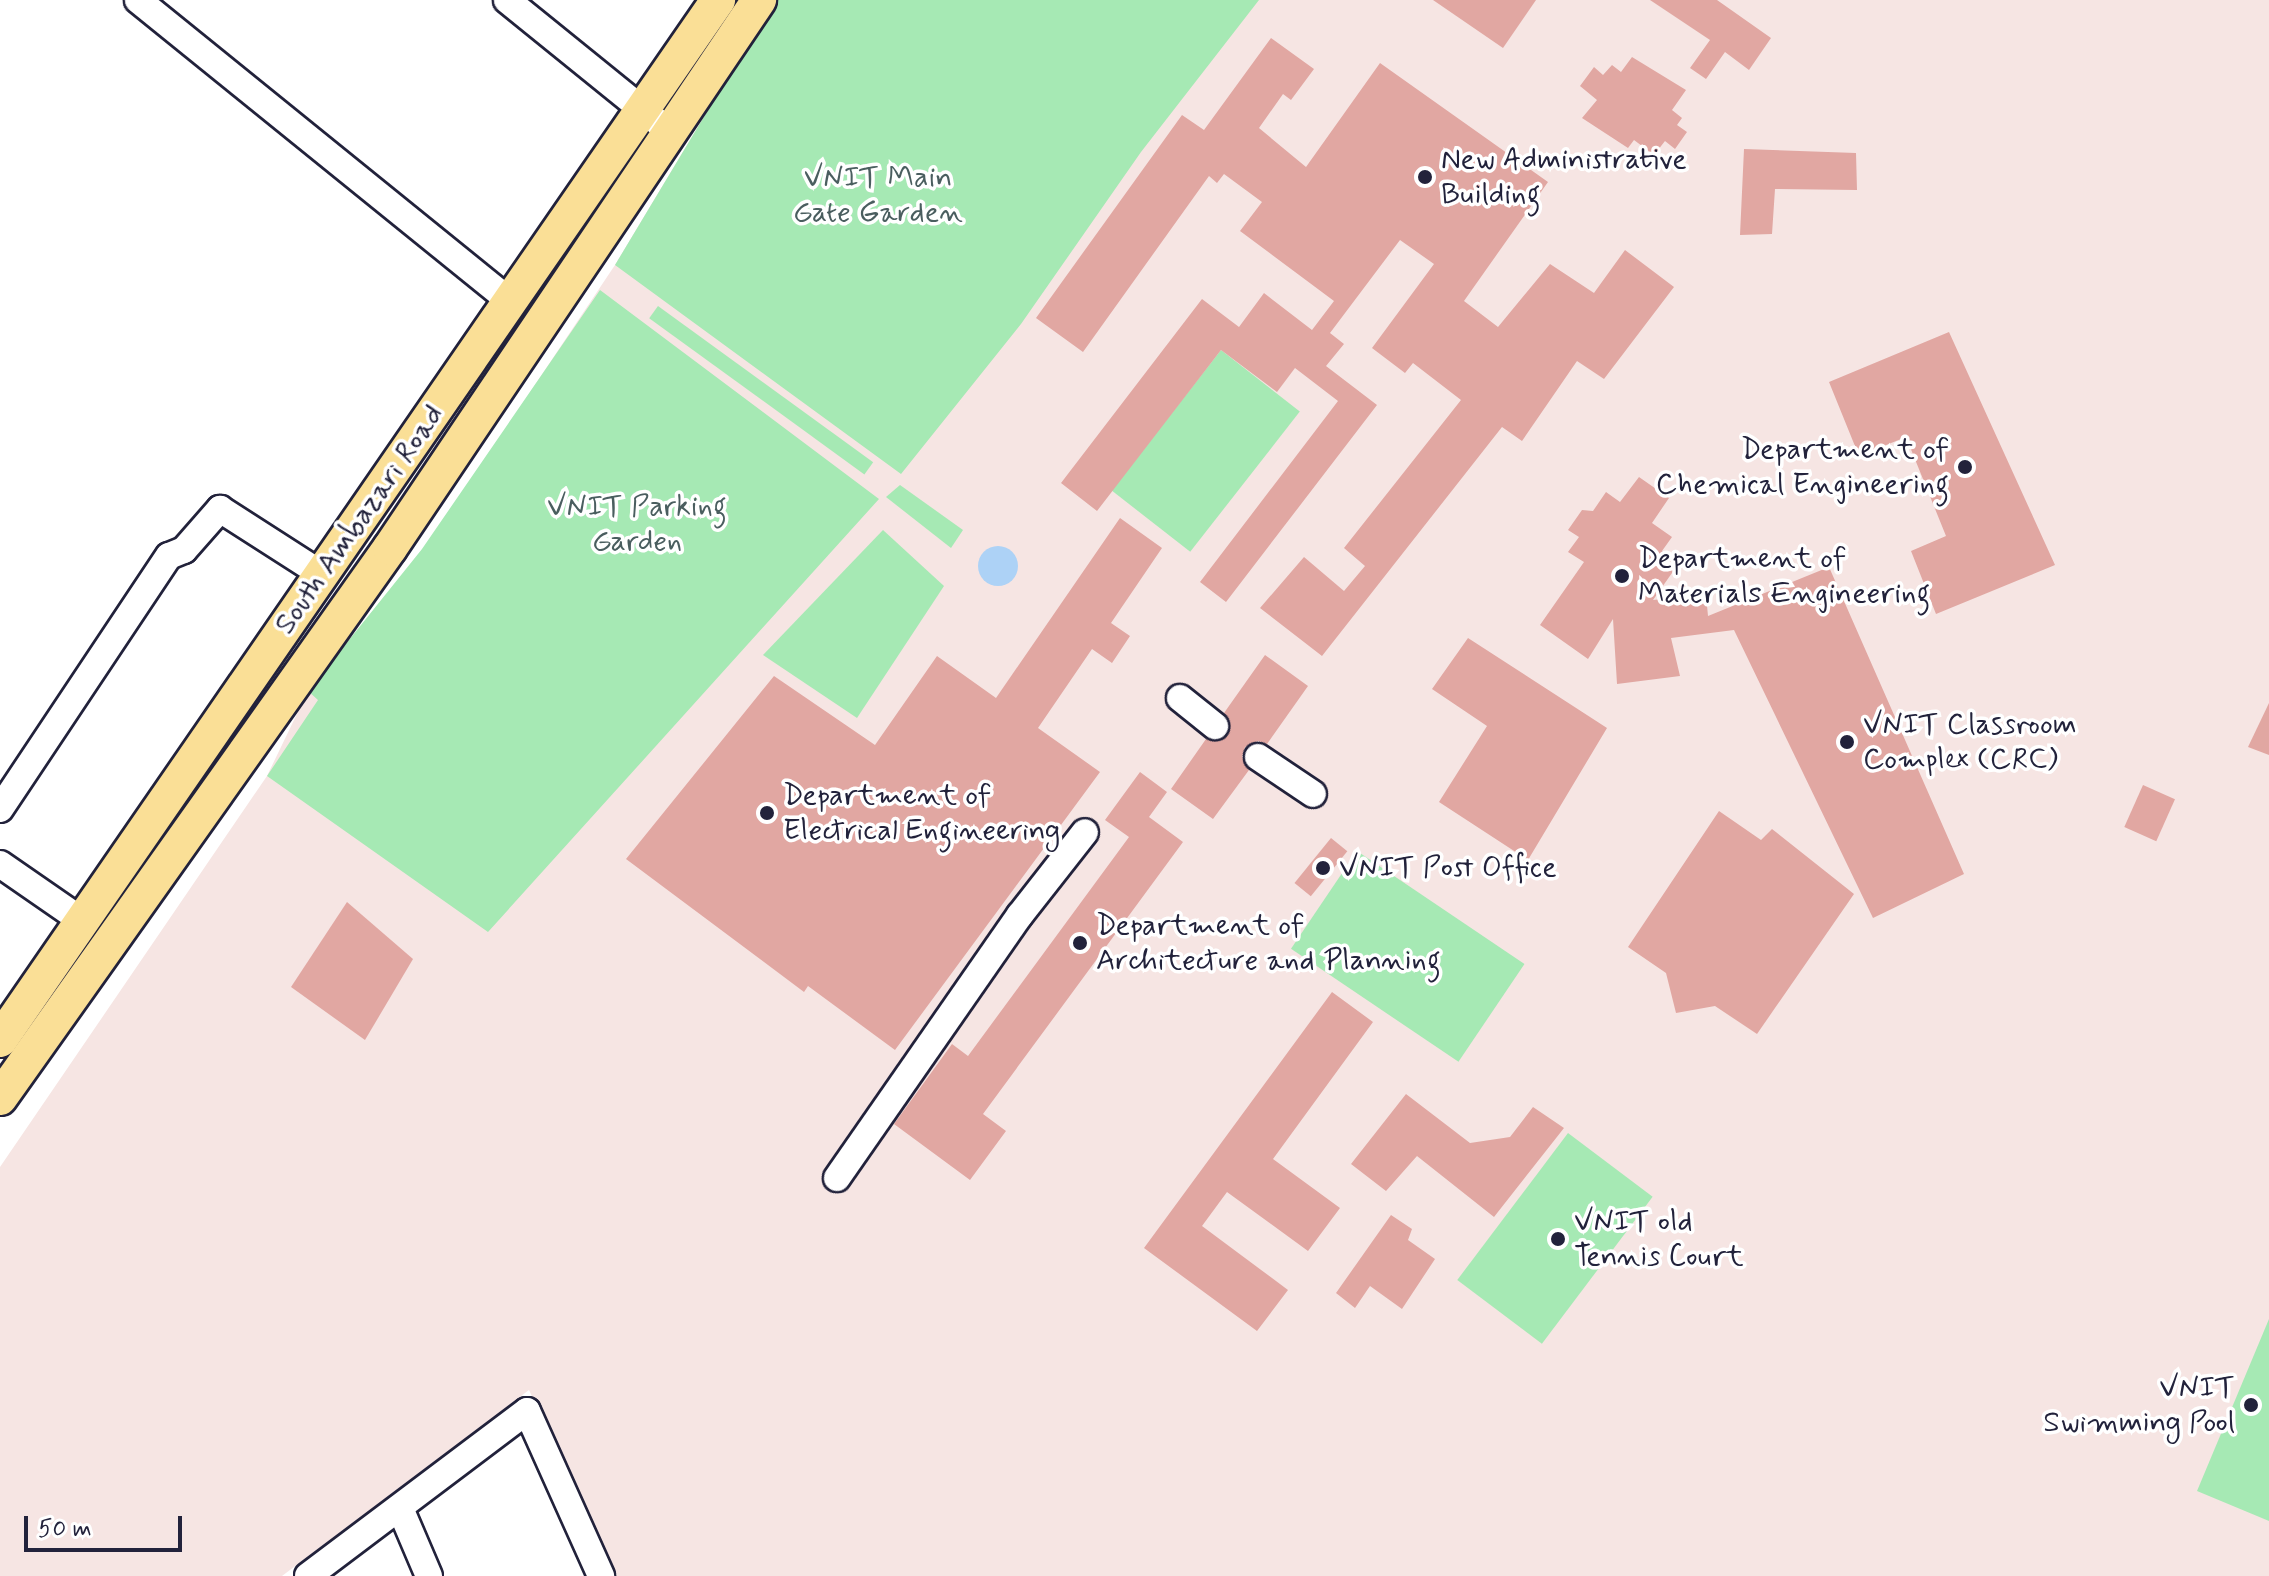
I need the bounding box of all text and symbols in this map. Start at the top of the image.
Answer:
place label: New Administrative Building [1441,142,1697,212]
park label: VNIT Main Gate Garden [800,160,956,230]
marker: New Administrative Building [1416,168,1434,186]
street label: South Ambazari Road [268,399,452,641]
place label: Department of Chemical Engineering [1657,432,1949,502]
marker: Department of Chemical Engineering [1956,458,1974,476]
park label: VNIT Parking Garden [547,489,727,560]
place label: Department of Materials Engineering [1638,541,1926,612]
marker: Department of Materials Engineering [1613,567,1631,585]
place label: VNIT Classroom Complex (CRC) [1863,707,2077,778]
marker: VNIT Classroom Complex (CRC) [1838,733,1856,751]
place label: Department of Electrical Engineering [783,778,1062,848]
marker: Department of Electrical Engineering [758,804,776,822]
place label: VNIT Post Office [1339,850,1554,886]
marker: VNIT Post Office [1314,859,1332,877]
place label: Department of Architecture and Planning [1096,908,1437,978]
marker: Department of Architecture and Planning [1071,934,1089,952]
place label: VNIT old Tennis Court [1574,1204,1741,1274]
marker: VNIT old Tennis Court [1549,1230,1567,1248]
place label: VNIT Swimming Pool [2043,1370,2235,1440]
marker: VNIT Swimming Pool [2242,1396,2260,1414]
scale bar [28,1500,186,1550]
text: 50 m [38,1514,92,1545]

